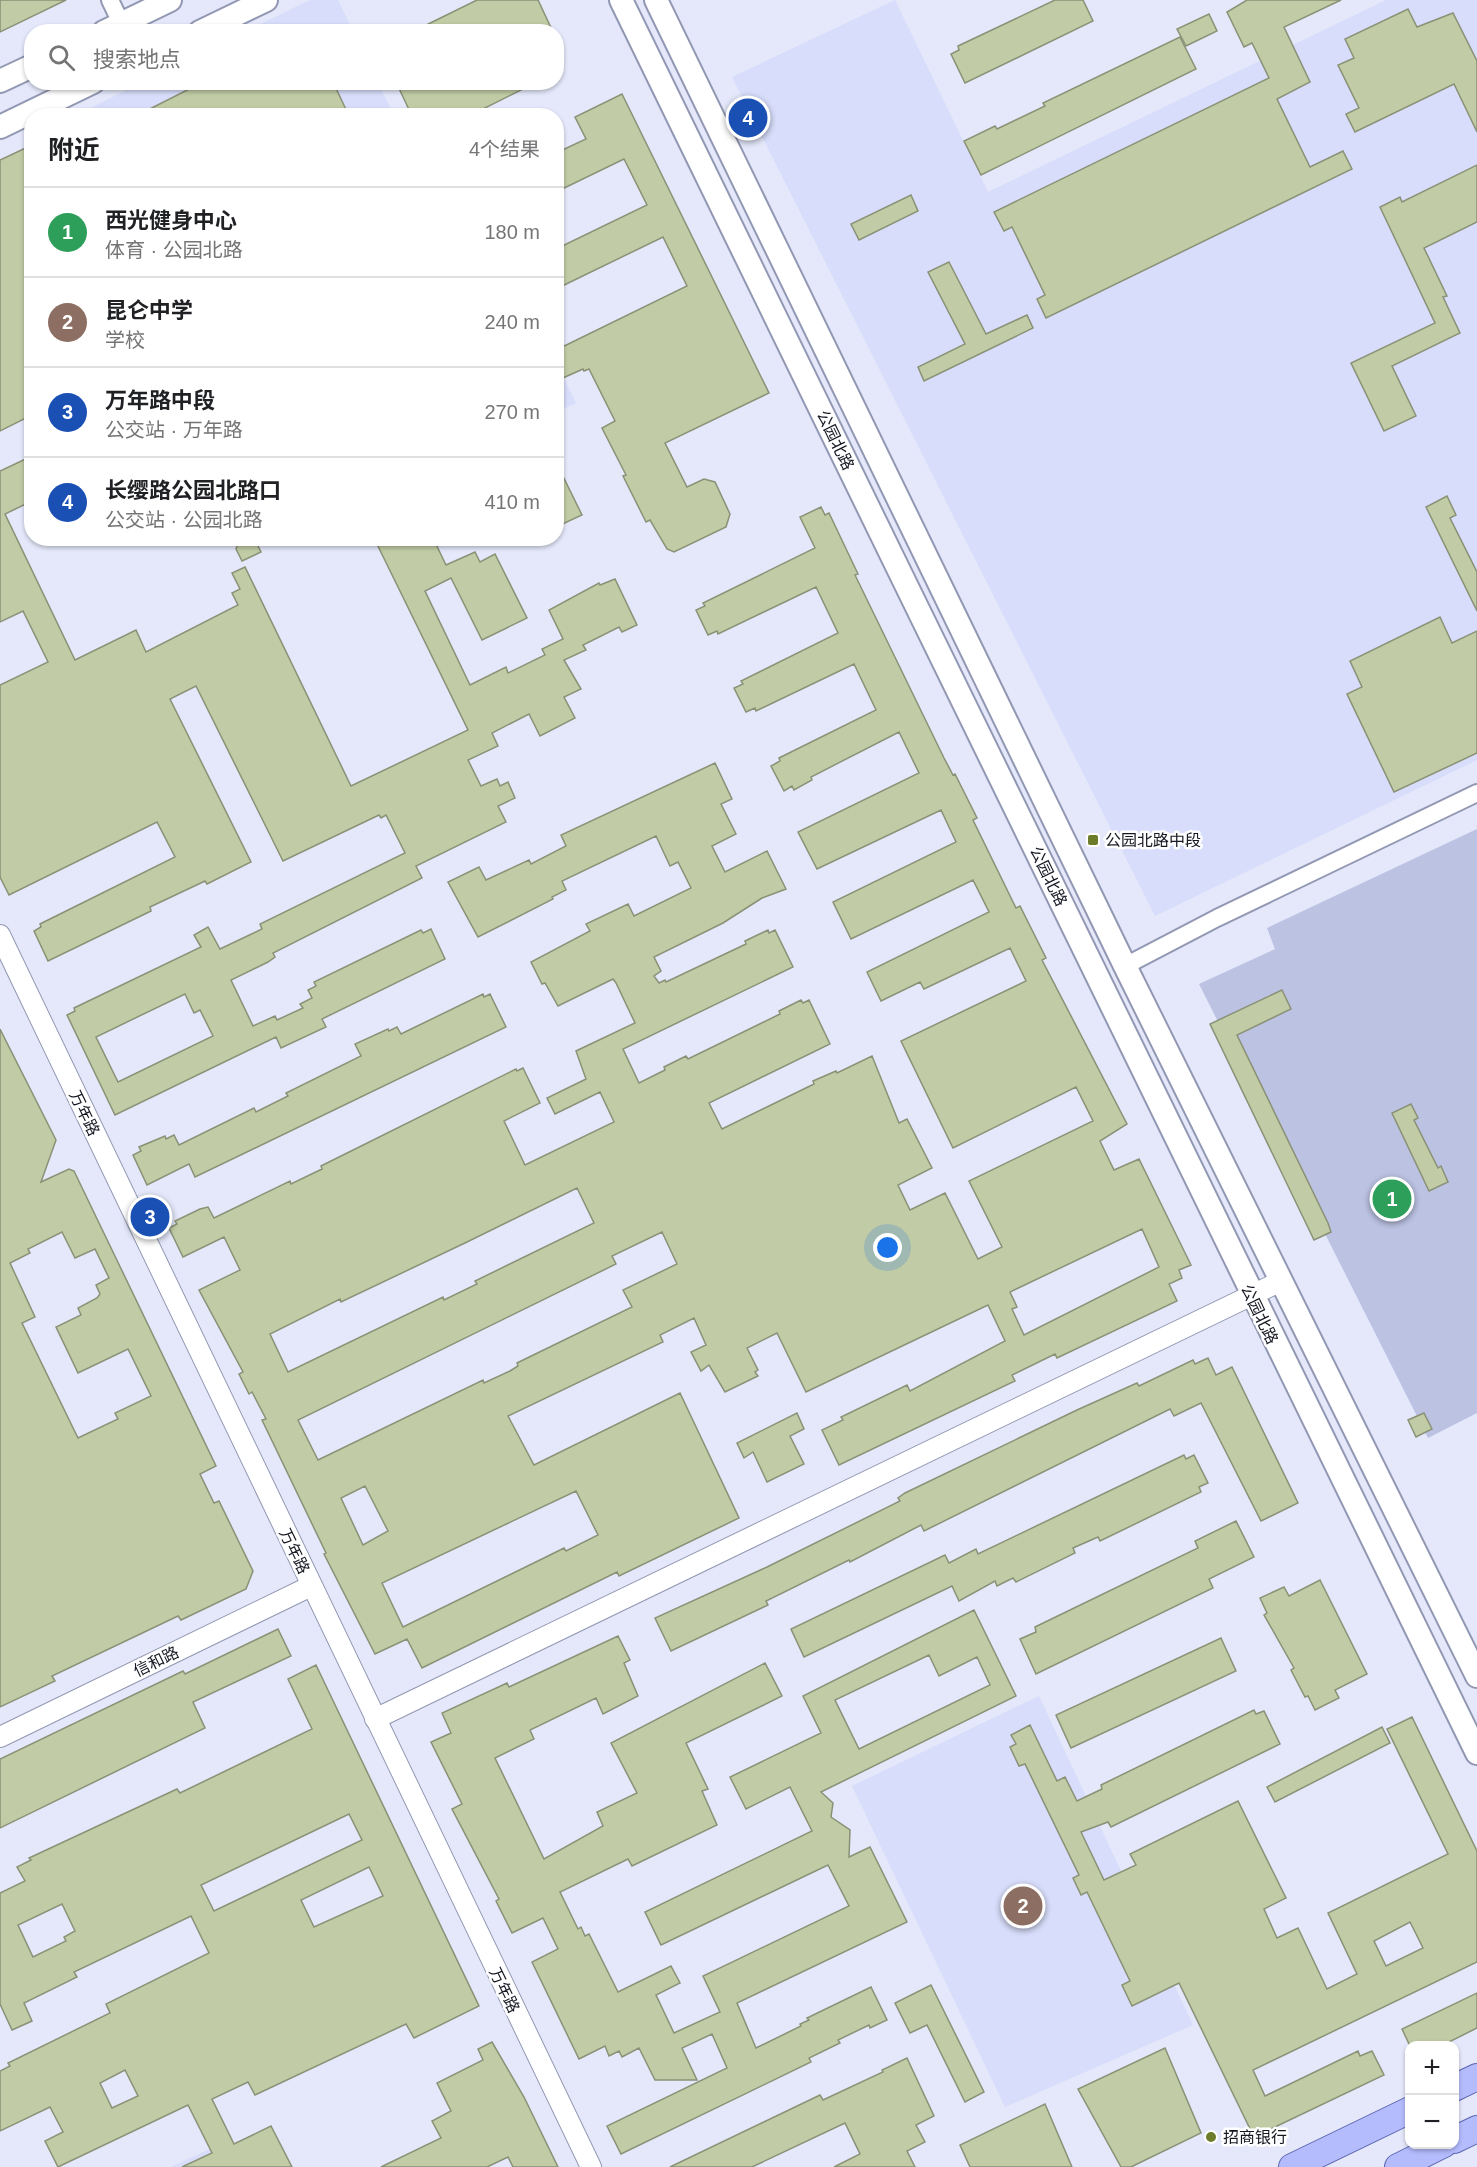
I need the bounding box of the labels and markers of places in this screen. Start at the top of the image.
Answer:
pin: 4 [728,96,768,140]
place label: 公园北路中段 [1105,832,1201,849]
marker: 公园北路中段 [1086,833,1100,847]
pin: 1 [1372,1176,1412,1222]
pin: 3 [130,1194,170,1240]
pin: 2 [1004,1884,1042,1928]
place label: 招商银行 [1223,2129,1287,2146]
marker: 招商银行 [1204,2130,1218,2144]

